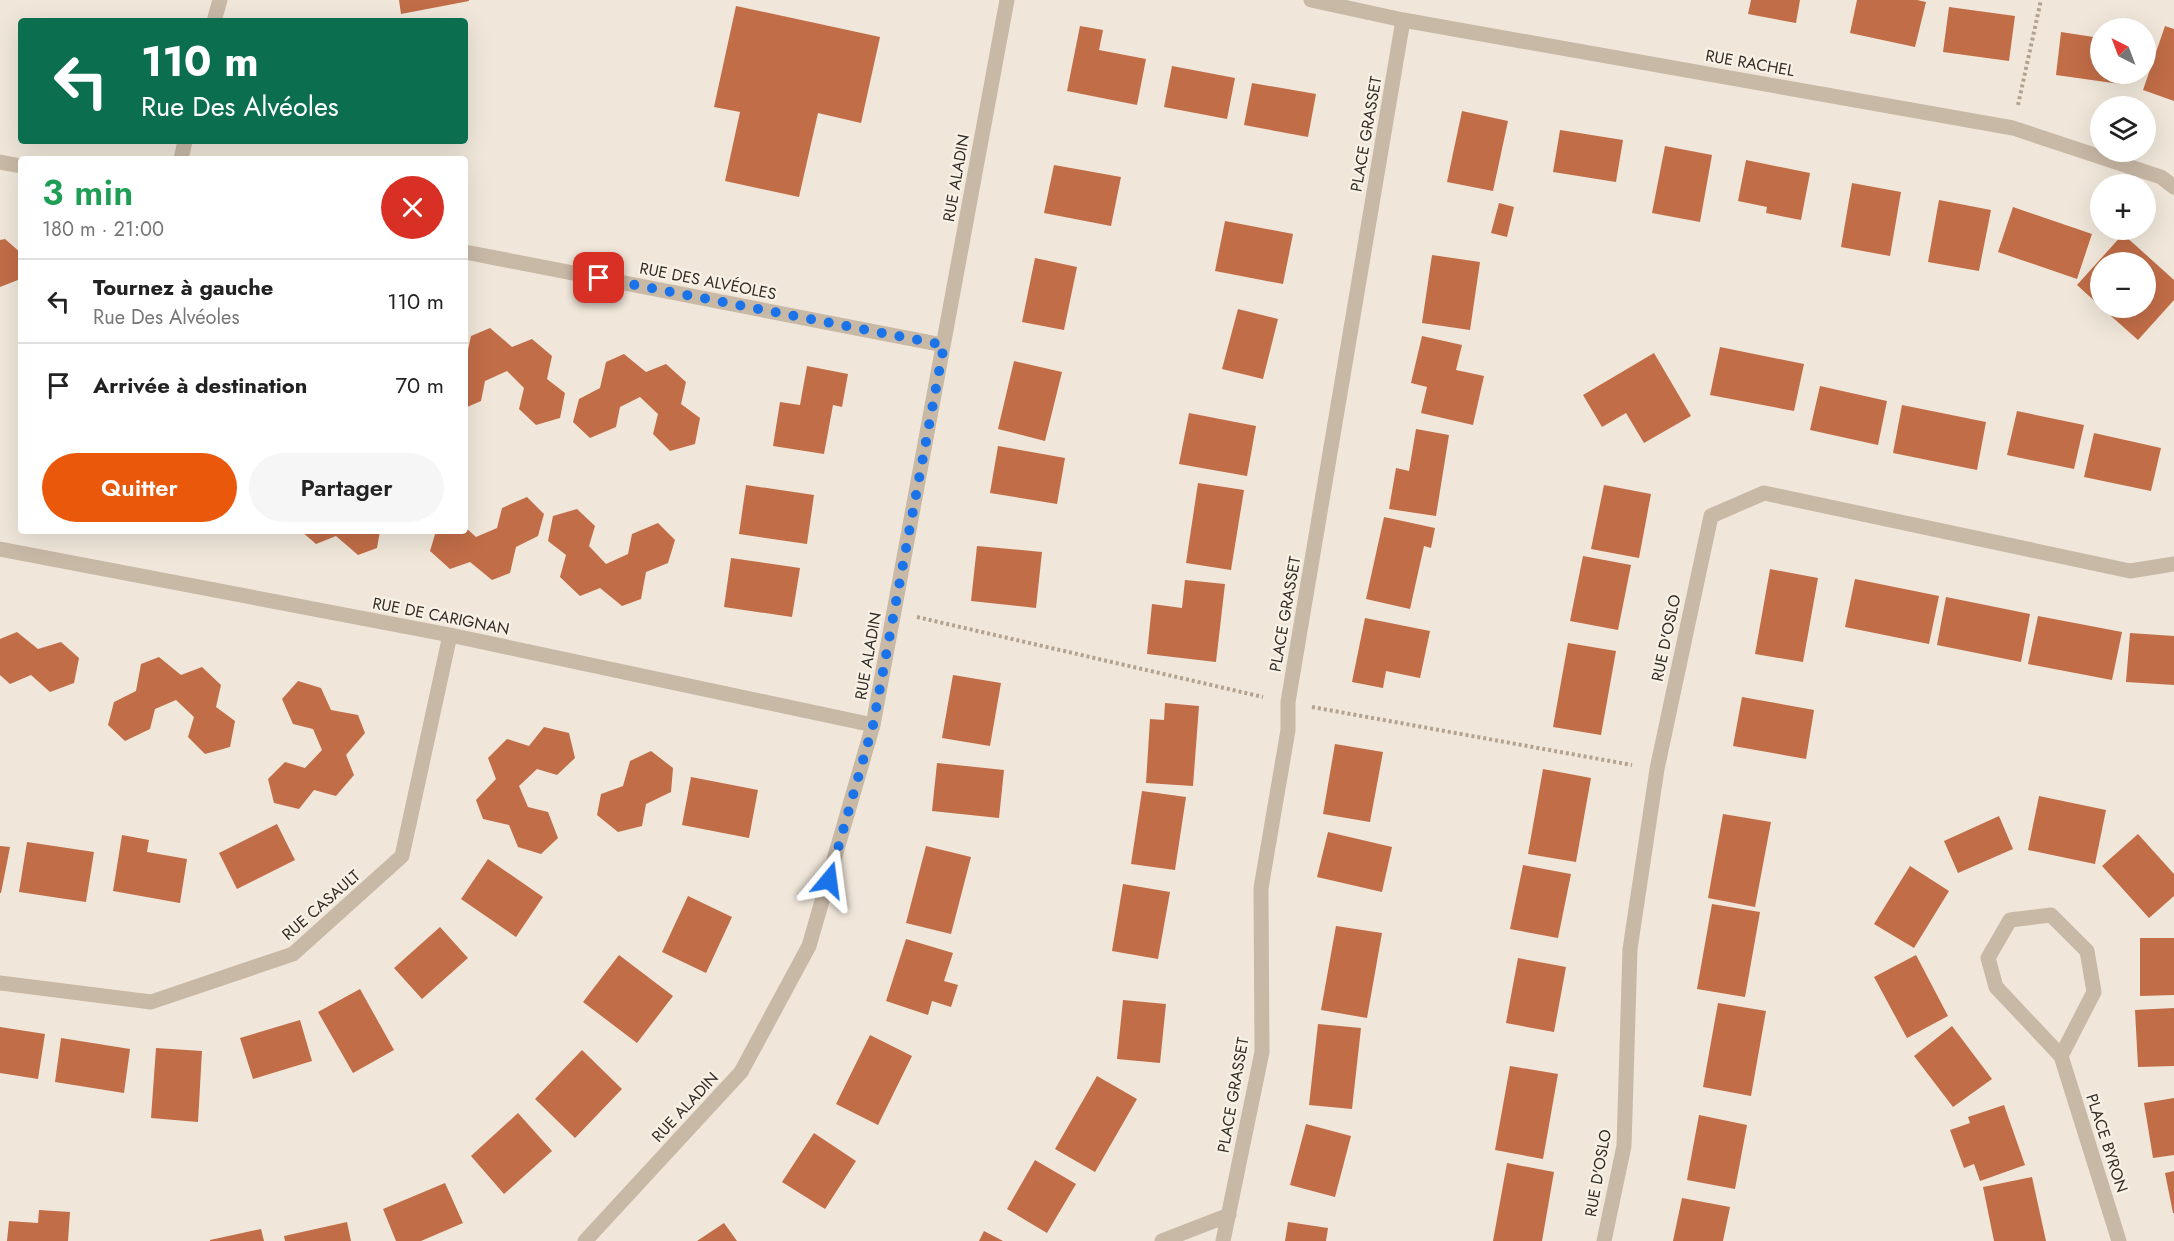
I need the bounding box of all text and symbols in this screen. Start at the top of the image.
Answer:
north arrow [2090,18,2156,84]
map controls [2090,18,2156,318]
text: 110 m [141,31,259,92]
icon: left [42,42,120,120]
street label: RUE RACHEL [1704,44,1797,82]
street label: PLACE GRASSET [1345,74,1388,194]
text: Rue Des Alvéoles [141,87,339,126]
button: layers [2090,96,2156,162]
street label: RUE ALADIN [937,132,975,224]
text: 3 min [42,166,133,218]
button: + [2090,174,2156,240]
button: close [381,176,444,239]
text: 180 m · 21:00 [42,215,164,244]
pin [573,252,624,303]
button: − [2090,252,2156,318]
street label: RUE DES ALVÉOLES [638,256,779,306]
icon: arrive [582,261,615,294]
text: Tournez à gauche [93,271,273,303]
icon: left [42,285,75,318]
text: 110 m [387,285,444,317]
text: Rue Des Alvéoles [93,303,239,332]
icon: arrive [42,369,75,402]
text: Arrivée à destination [93,369,307,401]
text: 70 m [395,369,444,401]
button: Quitter [42,453,237,522]
button: Partager [249,453,444,522]
street label: PLACE GRASSET [1264,554,1307,674]
street label: RUE DE CARIGNAN [371,591,511,641]
street label: RUE D'OSLO [1646,592,1686,684]
street label: RUE ALADIN [849,610,887,702]
position arrow [797,848,861,912]
street label: RUE CASAULT [277,864,365,945]
street label: PLACE GRASSET [1212,1035,1255,1155]
street label: RUE ALADIN [646,1067,724,1147]
street label: PLACE BYRON [2080,1091,2134,1195]
street label: RUE D'OSLO [1579,1128,1617,1218]

